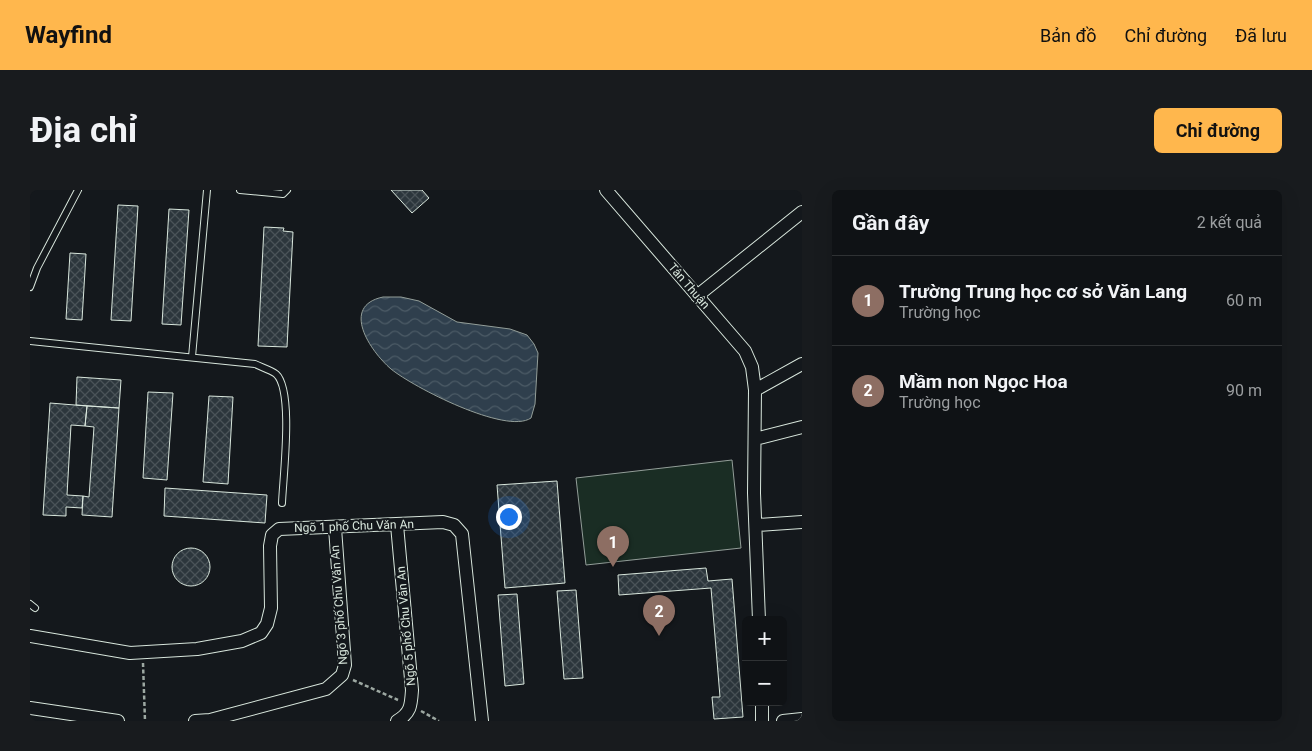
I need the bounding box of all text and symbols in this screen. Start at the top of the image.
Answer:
text: Wayfind [25,21,112,49]
text: Bản đồ [1040,25,1096,46]
text: Chỉ đường [1124,25,1207,46]
text: Đã lưu [1235,25,1287,46]
button: Chỉ đường [1154,108,1282,153]
text: Địa chỉ [30,110,137,151]
text: Gần đây [852,211,929,235]
text: 2 kết quả [1197,213,1262,232]
street label: Tân Thuận [665,260,713,312]
text: Trường Trung học cơ sở Văn Lang [899,280,1187,303]
text: 1 [863,291,873,310]
text: 60 m [1226,291,1262,310]
text: Trường học [899,303,981,322]
text: Mầm non Ngọc Hoa [899,370,1068,393]
text: 2 [863,381,873,400]
text: 90 m [1226,381,1262,400]
text: Trường học [899,393,981,412]
your location [496,504,522,530]
street label: Ngõ 1 phố Chu Văn An [294,517,414,535]
pin: 1 [597,526,629,567]
street label: Ngõ 3 phố Chu Văn An [328,545,350,665]
street label: Ngõ 5 phố Chu Văn An [394,566,418,686]
pin: 2 [643,595,675,636]
map controls [742,616,787,706]
button: + [742,616,787,661]
button: − [742,661,787,706]

